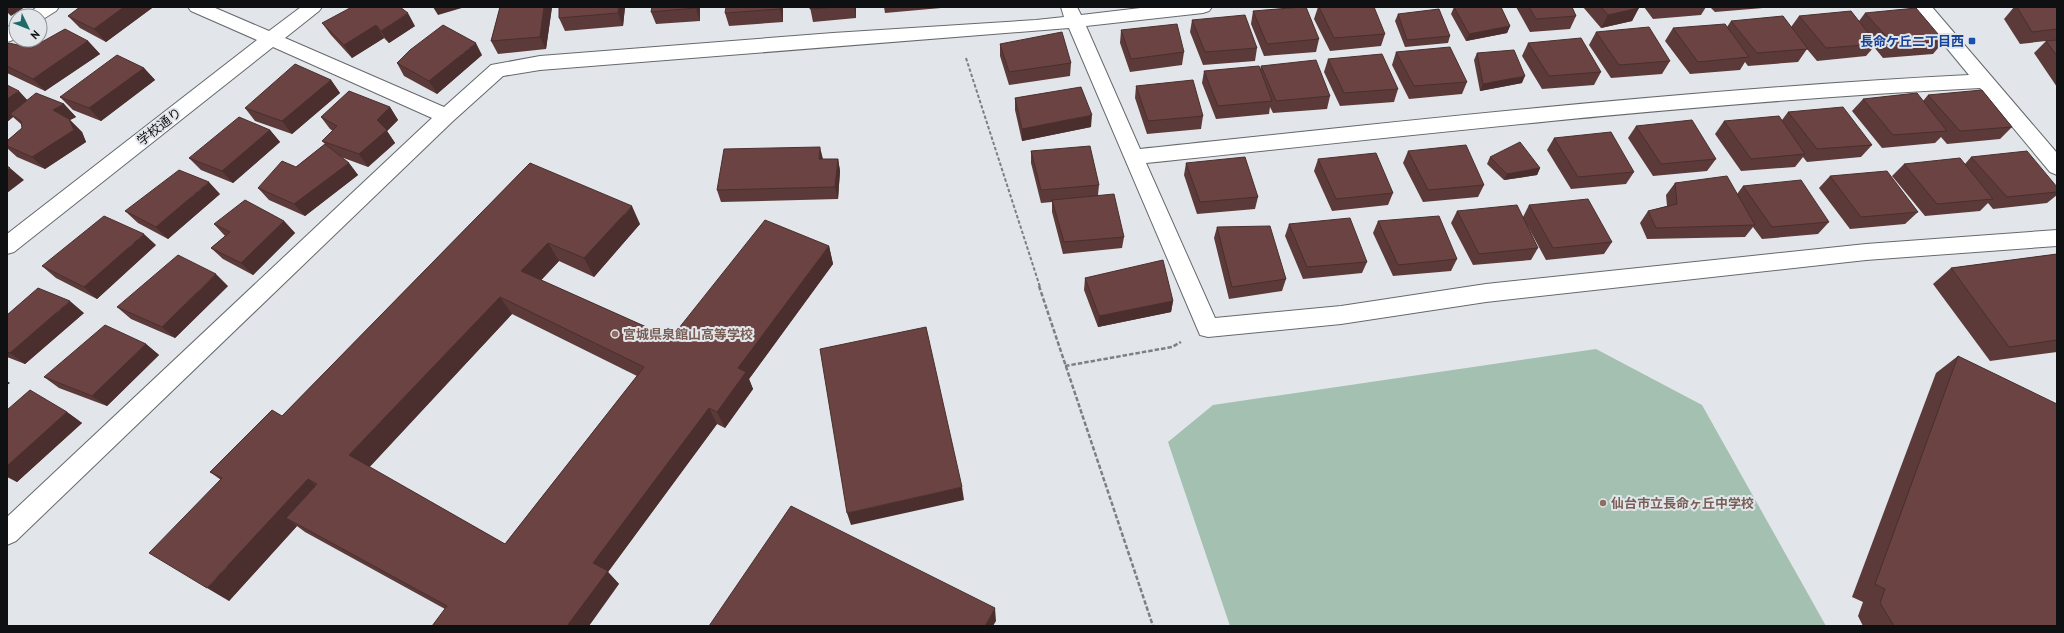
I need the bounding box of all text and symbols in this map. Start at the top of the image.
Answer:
north arrow [8,8,48,48]
text: N [28,27,43,42]
place label: 長命ケ丘二丁目西 [1860,33,1964,50]
marker: 長命ケ丘二丁目西 [1967,36,1977,46]
street label: 学校通り [134,104,185,149]
place label: 宮城県泉館山高等学校 [623,326,753,343]
marker: 宮城県泉館山高等学校 [610,329,620,339]
place label: 仙台市立長命ヶ丘中学校 [1611,495,1754,512]
marker: 仙台市立長命ヶ丘中学校 [1598,498,1608,508]

